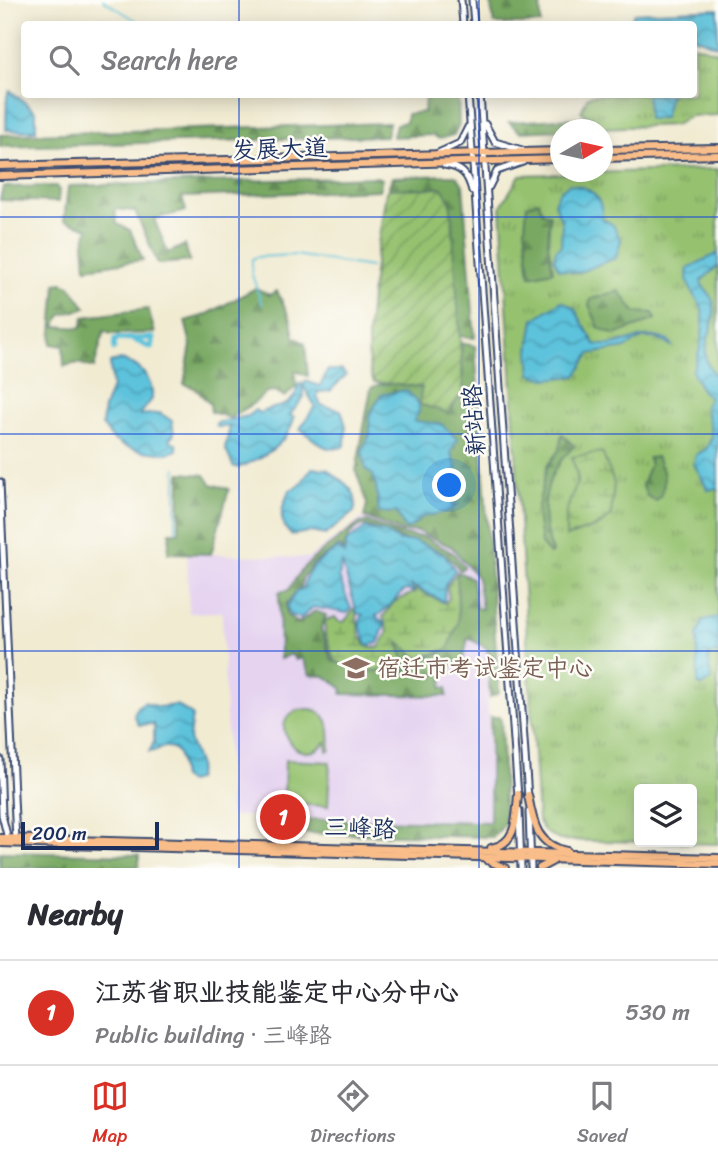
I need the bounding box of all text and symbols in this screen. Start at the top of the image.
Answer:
search box [21,21,697,98]
text: Search here [101,37,238,83]
icon: search [45,41,83,79]
north arrow [550,119,613,182]
street label: 发展大道 [231,126,329,172]
street label: 新站路 [451,383,497,457]
your location [432,468,466,502]
place label: 宿迁市考试鉴定中心 [377,647,593,689]
school or university icon: 宿迁市考试鉴定中心 [341,653,371,683]
map controls [634,784,697,847]
button: layers [634,784,697,847]
pin: 1 [260,791,306,843]
street label: 三峰路 [323,806,397,850]
text: 200 m [32,817,87,850]
scale bar [21,819,159,851]
text: Nearby [28,887,123,941]
text: 江苏省职业技能鉴定中心分中心 [95,969,459,1015]
text: 1 [46,992,56,1033]
text: 530 m [625,992,690,1033]
text: Public building · 三峰路 [95,1015,332,1056]
tab: Map [91,1077,129,1152]
tab: Directions [310,1077,396,1152]
tab: Saved [577,1077,627,1152]

